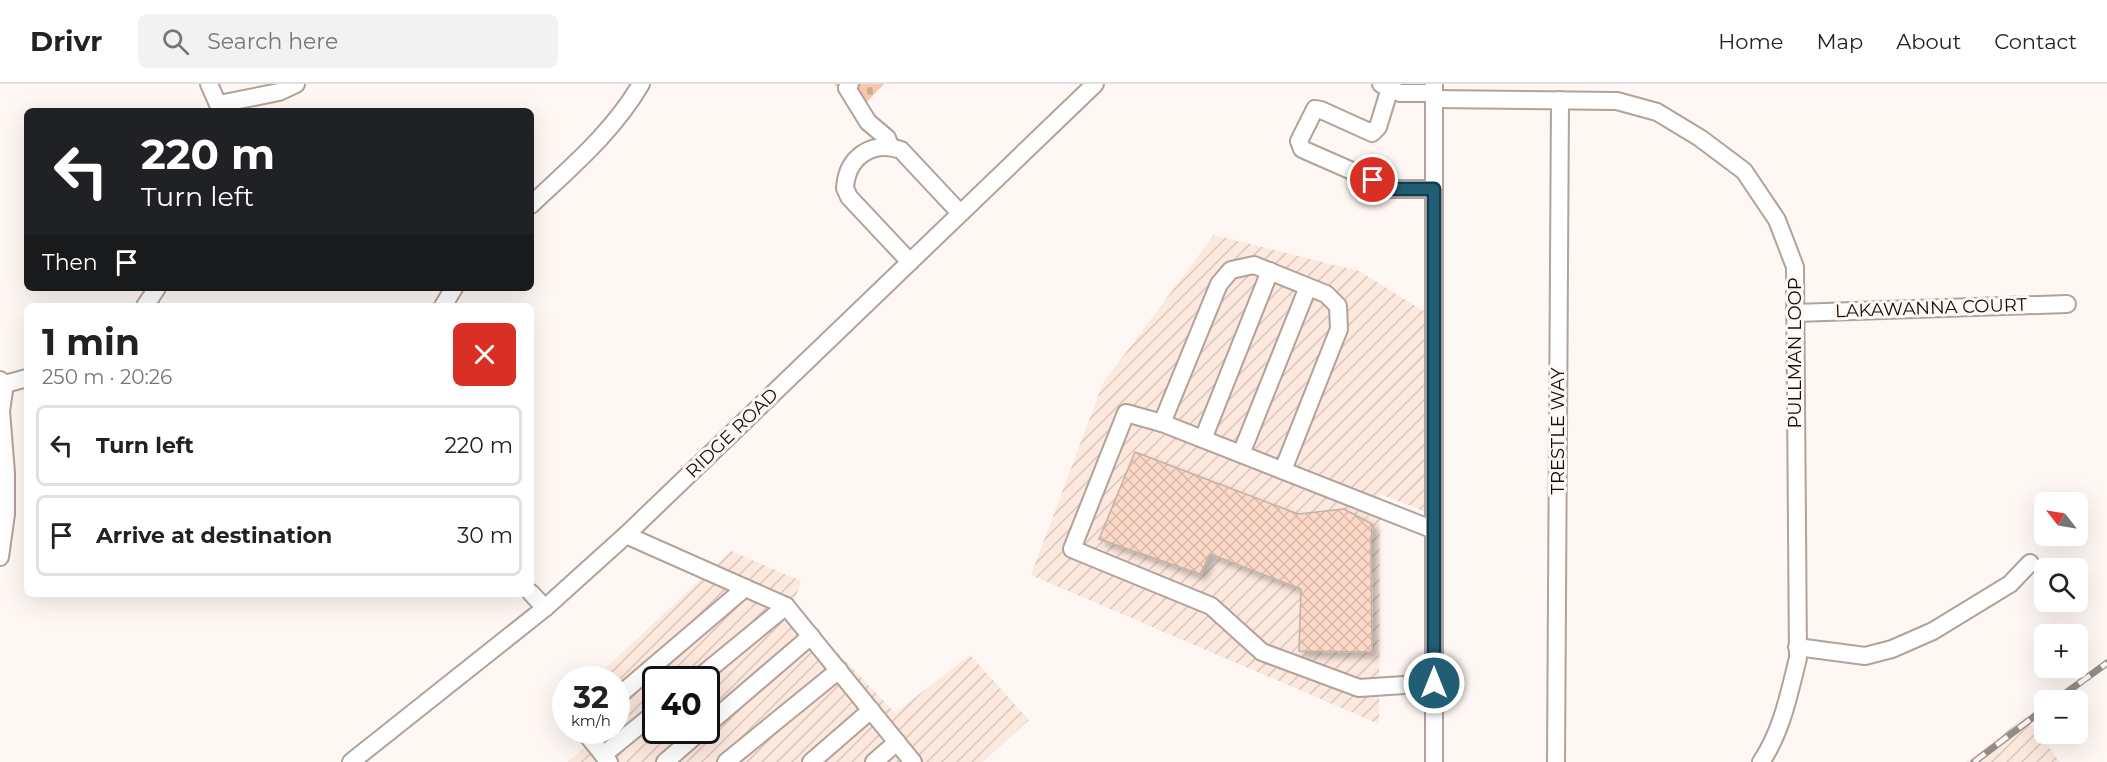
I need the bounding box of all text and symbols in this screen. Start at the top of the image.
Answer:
search box [138,14,558,68]
text: Drivr [30,24,102,58]
icon: search [159,25,192,58]
text: Search here [207,28,338,55]
text: Home [1718,29,1783,54]
text: Map [1816,29,1863,54]
text: About [1896,29,1961,54]
text: Contact [1994,29,2077,54]
text: 220 m [141,128,275,180]
icon: left [42,132,120,210]
pin [1347,154,1398,205]
icon: arrive [1356,163,1389,196]
text: Turn left [141,180,254,213]
icon: arrive [110,246,143,279]
text: Then [42,249,98,276]
street label: PULLMAN LOOP [1784,277,1806,429]
street label: LAKAWANNA COURT [1835,294,2028,322]
text: 1 min [42,320,140,364]
button: close [453,323,516,386]
text: 250 m · 20:26 [42,365,172,389]
street label: TRESTLE WAY [1547,367,1569,494]
street label: RIDGE ROAD [681,384,783,482]
icon: left [45,429,78,462]
text: Turn left [96,432,194,459]
text: 220 m [444,432,513,459]
north arrow [2034,492,2088,546]
map controls [2034,492,2088,744]
icon: arrive [45,519,78,552]
text: Arrive at destination [96,522,332,549]
text: 30 m [457,522,513,549]
button: search [2034,558,2088,612]
button: + [2034,624,2088,678]
position arrow [1402,651,1466,715]
speed limit sign: 40 [642,666,720,744]
text: 32 [573,679,609,716]
button: − [2034,690,2088,744]
text: km/h [571,711,611,730]

